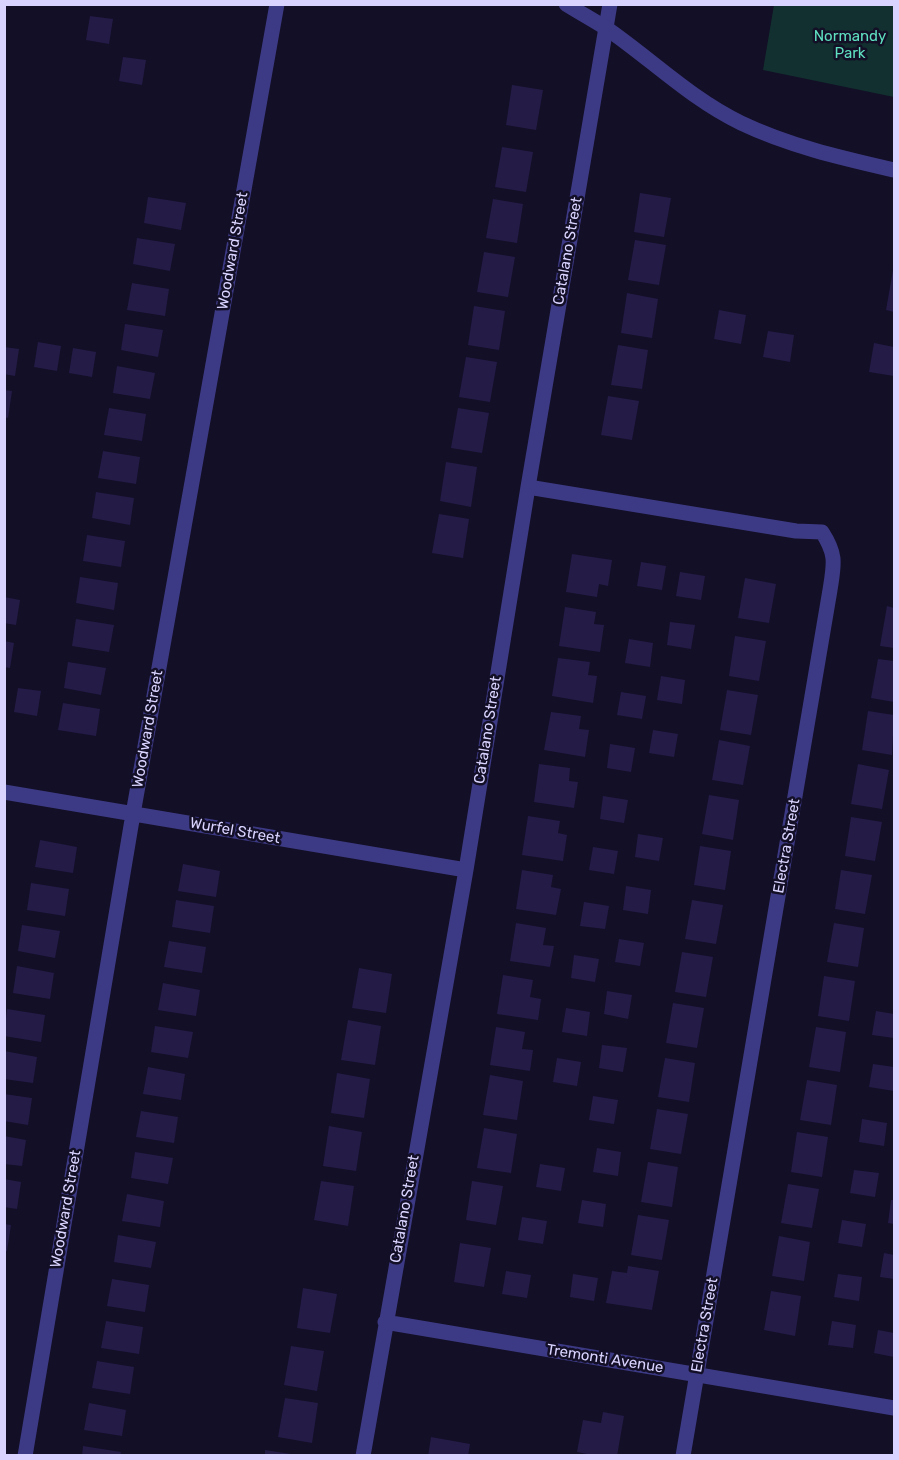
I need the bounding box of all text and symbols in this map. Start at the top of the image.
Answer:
park label: Normandy Park [814,28,886,63]
street label: Woodward Street [214,191,252,311]
street label: Catalano Street [550,196,586,306]
street label: Woodward Street [129,669,167,789]
street label: Catalano Street [471,675,505,785]
street label: Electra Street [770,797,804,895]
street label: Wurfel Street [188,814,282,848]
street label: Woodward Street [47,1149,85,1269]
street label: Catalano Street [387,1154,423,1264]
street label: Electra Street [688,1276,722,1374]
street label: Tremonti Avenue [545,1341,665,1377]

